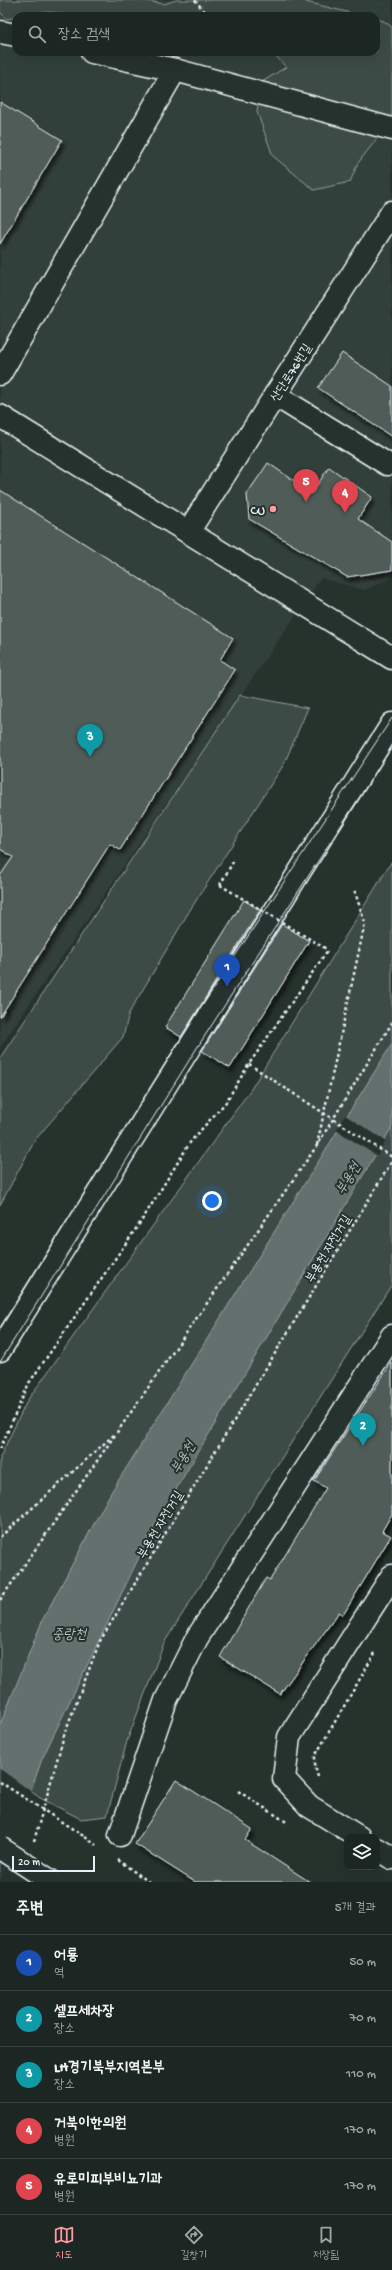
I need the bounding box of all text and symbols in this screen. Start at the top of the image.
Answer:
search box [12,12,380,56]
icon: search [26,23,48,45]
text: 장소 검색 [58,26,110,44]
street label: 산단로76번길 [268,342,316,405]
pin: 5 [293,469,319,502]
pin: 4 [332,480,358,513]
place label: CU [250,504,265,519]
marker: CU [268,504,278,514]
pin: 3 [77,724,103,757]
pin: 1 [214,954,240,987]
water label: 부용천 [333,1159,366,1198]
your location [202,1191,222,1211]
street label: 부용천 자전거길 [303,1213,355,1286]
pin: 2 [350,1413,376,1446]
water label: 부용천 [168,1438,201,1477]
street label: 부용천 자전거길 [135,1489,187,1562]
water label: 중랑천 [52,1627,88,1644]
map controls [344,1834,380,1870]
button: layers [344,1834,380,1870]
scale bar [12,1854,95,1873]
text: 20 m [18,1857,40,1869]
text: 주변 [16,1900,43,1920]
text: 5개 결과 [335,1901,376,1916]
text: 어룡 [54,1947,78,1965]
text: 1 [26,1955,32,1970]
text: 50 m [349,1955,376,1970]
text: 역 [54,1966,64,1981]
text: 셀프세차장 [54,2003,114,2021]
text: 2 [26,2011,32,2026]
text: 70 m [350,2011,376,2026]
text: 장소 [54,2022,75,2037]
text: LH경기북부지역본부 [54,2059,165,2077]
text: 3 [26,2067,32,2082]
text: 110 m [346,2067,376,2082]
text: 장소 [54,2078,75,2093]
text: 거북이한의원 [54,2115,126,2133]
text: 4 [26,2123,32,2138]
text: 170 m [344,2123,376,2138]
text: 병원 [54,2134,75,2149]
text: 유로미피부비뇨기과 [54,2171,163,2189]
text: 5 [26,2179,32,2194]
text: 170 m [344,2179,376,2194]
text: 병원 [54,2190,75,2205]
tab: 지도 [53,2224,75,2262]
tab: 길찾기 [180,2224,207,2262]
tab: 저장됨 [313,2224,339,2262]

